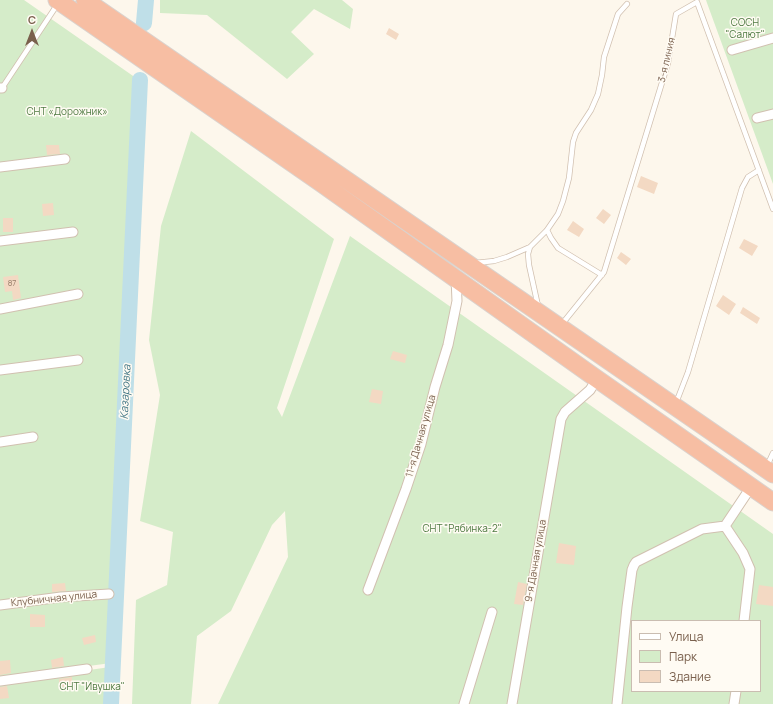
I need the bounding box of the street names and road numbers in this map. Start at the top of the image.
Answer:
street label: 3-я линия [656,36,678,84]
street label: 11-я Дачная улица [403,393,439,479]
street label: 9-я Дачная улица [523,519,549,603]
street label: Клубничная улица [10,589,98,609]

